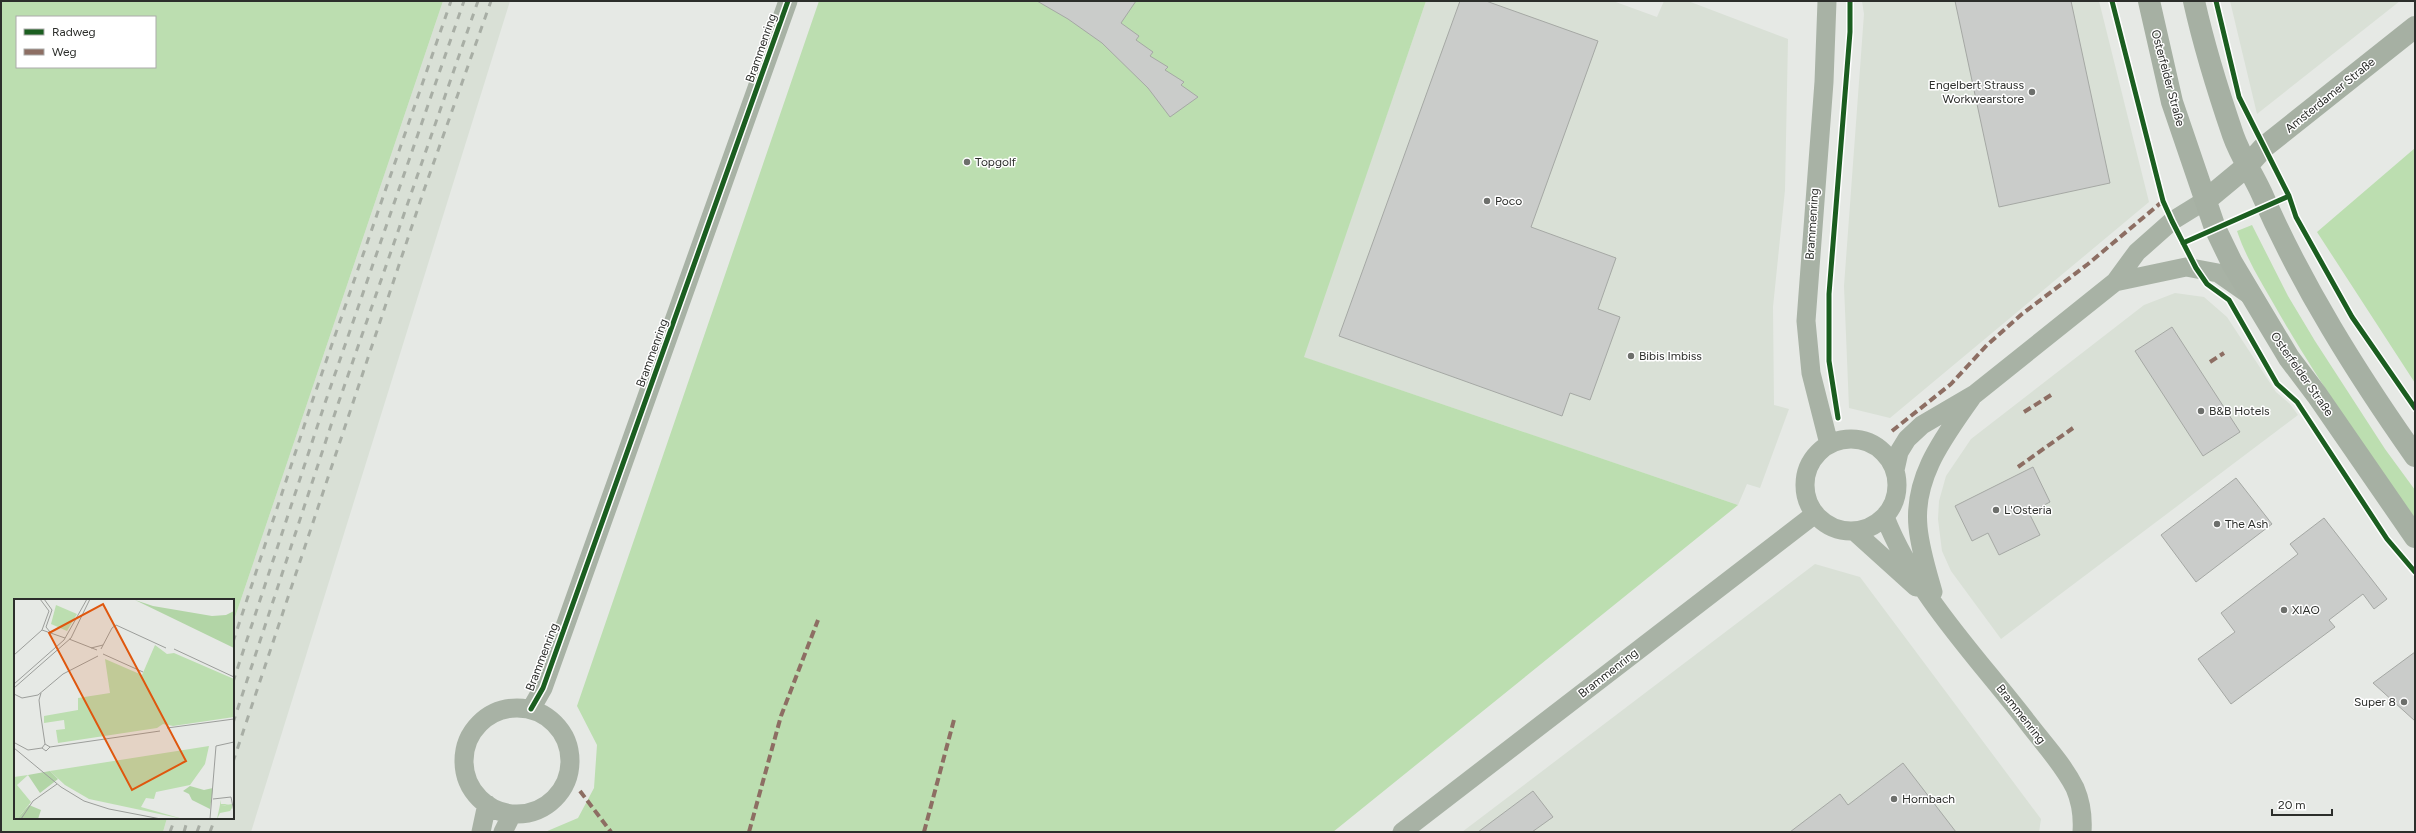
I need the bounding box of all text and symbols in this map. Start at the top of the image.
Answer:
street label: Brammenring [743,12,779,84]
legend [16,16,156,68]
text: Radweg [52,25,96,39]
street label: Osterfelder Straße [2148,28,2188,128]
text: Weg [52,45,77,59]
street label: Amsterdamer Straße [2282,54,2378,135]
place label: Engelbert Strauss Workwearstore [1929,78,2024,106]
marker: Engelbert Strauss Workwearstore [2027,87,2037,97]
place label: Topgolf [975,155,1017,169]
marker: Topgolf [962,157,972,167]
street label: Brammenring [1803,188,1821,260]
place label: Poco [1495,194,1522,208]
marker: Poco [1482,196,1492,206]
street label: Brammenring [633,317,671,389]
street label: Osterfelder Straße [2268,329,2337,419]
place label: Bibis Imbiss [1639,349,1702,363]
marker: Bibis Imbiss [1626,351,1636,361]
place label: B&B Hotels [2209,404,2270,418]
marker: B&B Hotels [2196,406,2206,416]
place label: L'Osteria [2004,503,2052,517]
marker: L'Osteria [1991,505,2001,515]
place label: The Ash [2225,517,2269,531]
marker: The Ash [2212,519,2222,529]
inset map [14,599,234,819]
place label: XIAO [2292,603,2320,617]
marker: XIAO [2279,605,2289,615]
street label: Brammenring [523,621,561,693]
street label: Brammenring [1575,645,1641,701]
street label: Brammenring [1993,681,2049,747]
place label: Super 8 [2354,695,2396,709]
marker: Super 8 [2399,697,2409,707]
scale bar [2272,791,2332,817]
place label: Hornbach [1902,792,1955,806]
marker: Hornbach [1889,794,1899,804]
text: 20 m [2278,798,2306,812]

